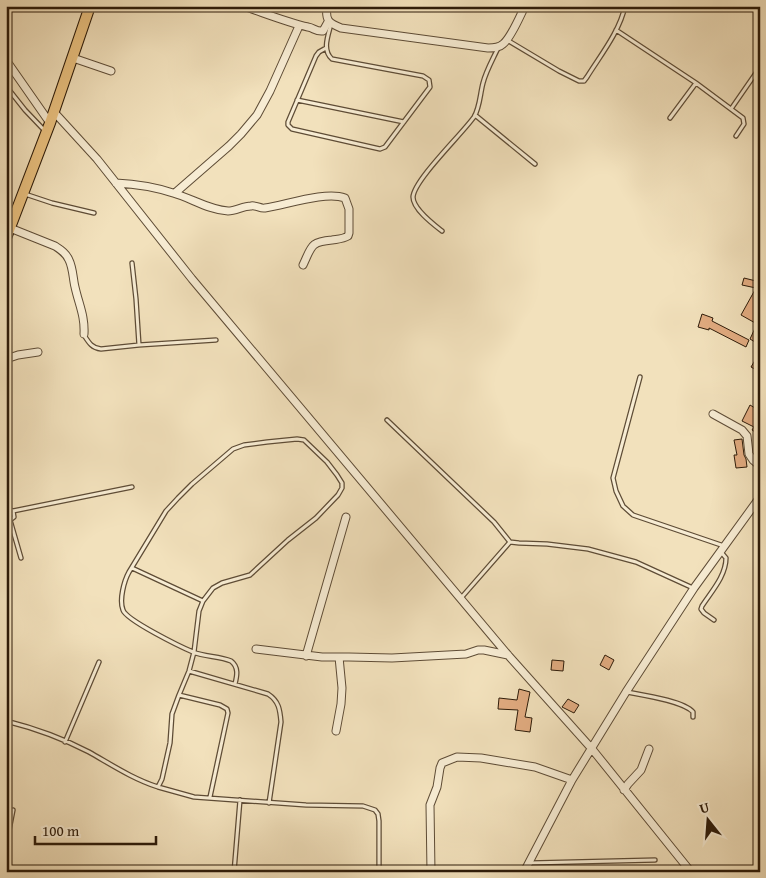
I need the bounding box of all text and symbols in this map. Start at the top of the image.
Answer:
north arrow [684,796,734,846]
text: U [697,796,712,819]
scale bar [35,813,156,845]
text: 100 m [42,820,80,841]

